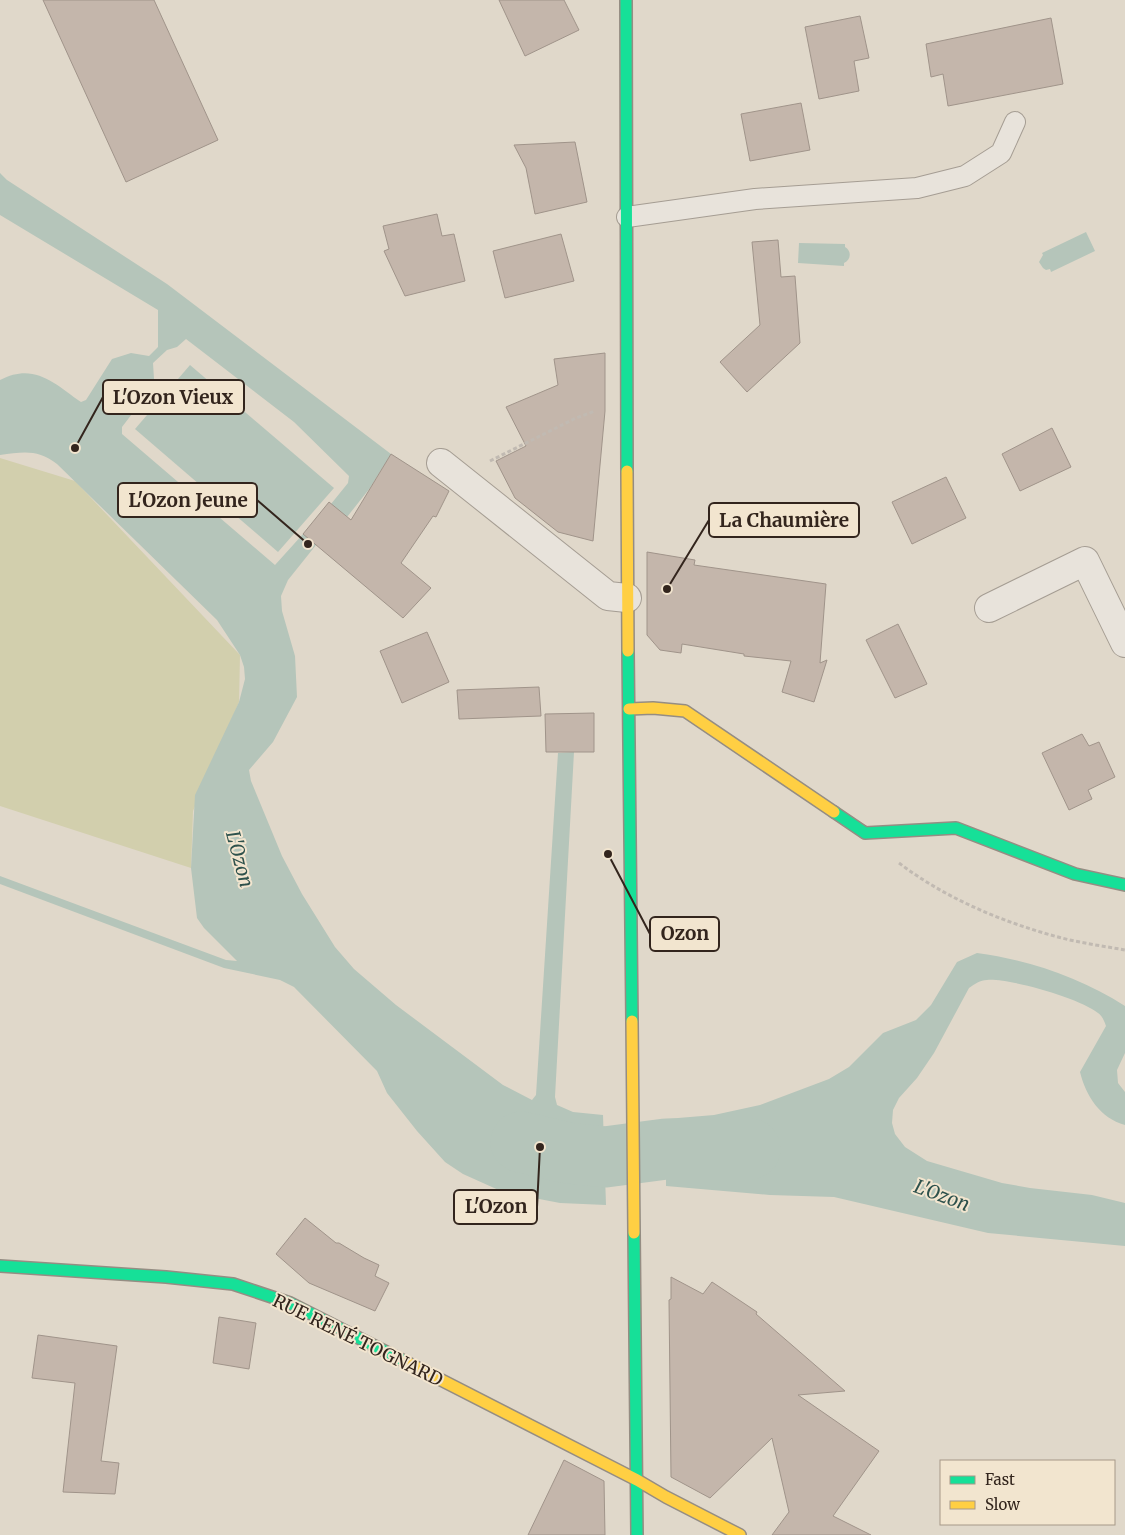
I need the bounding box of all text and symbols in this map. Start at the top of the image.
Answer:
callout: L'Ozon Vieux [103,380,244,414]
text: L'Ozon Vieux [113,385,234,409]
callout: L'Ozon Jeune [118,483,257,517]
text: L'Ozon Jeune [128,488,248,512]
callout: La Chaumière [709,503,859,537]
text: La Chaumière [719,508,849,532]
water label: L'Ozon [221,828,259,890]
callout: Ozon [650,917,719,951]
text: Ozon [661,921,709,945]
water label: L'Ozon [911,1174,973,1216]
callout: L'Ozon [454,1190,537,1224]
text: L'Ozon [465,1194,527,1218]
street label: RUE RENÉ TOGNARD [269,1289,447,1391]
legend [940,1460,1115,1525]
text: Fast [985,1470,1015,1489]
text: Slow [985,1495,1020,1514]

